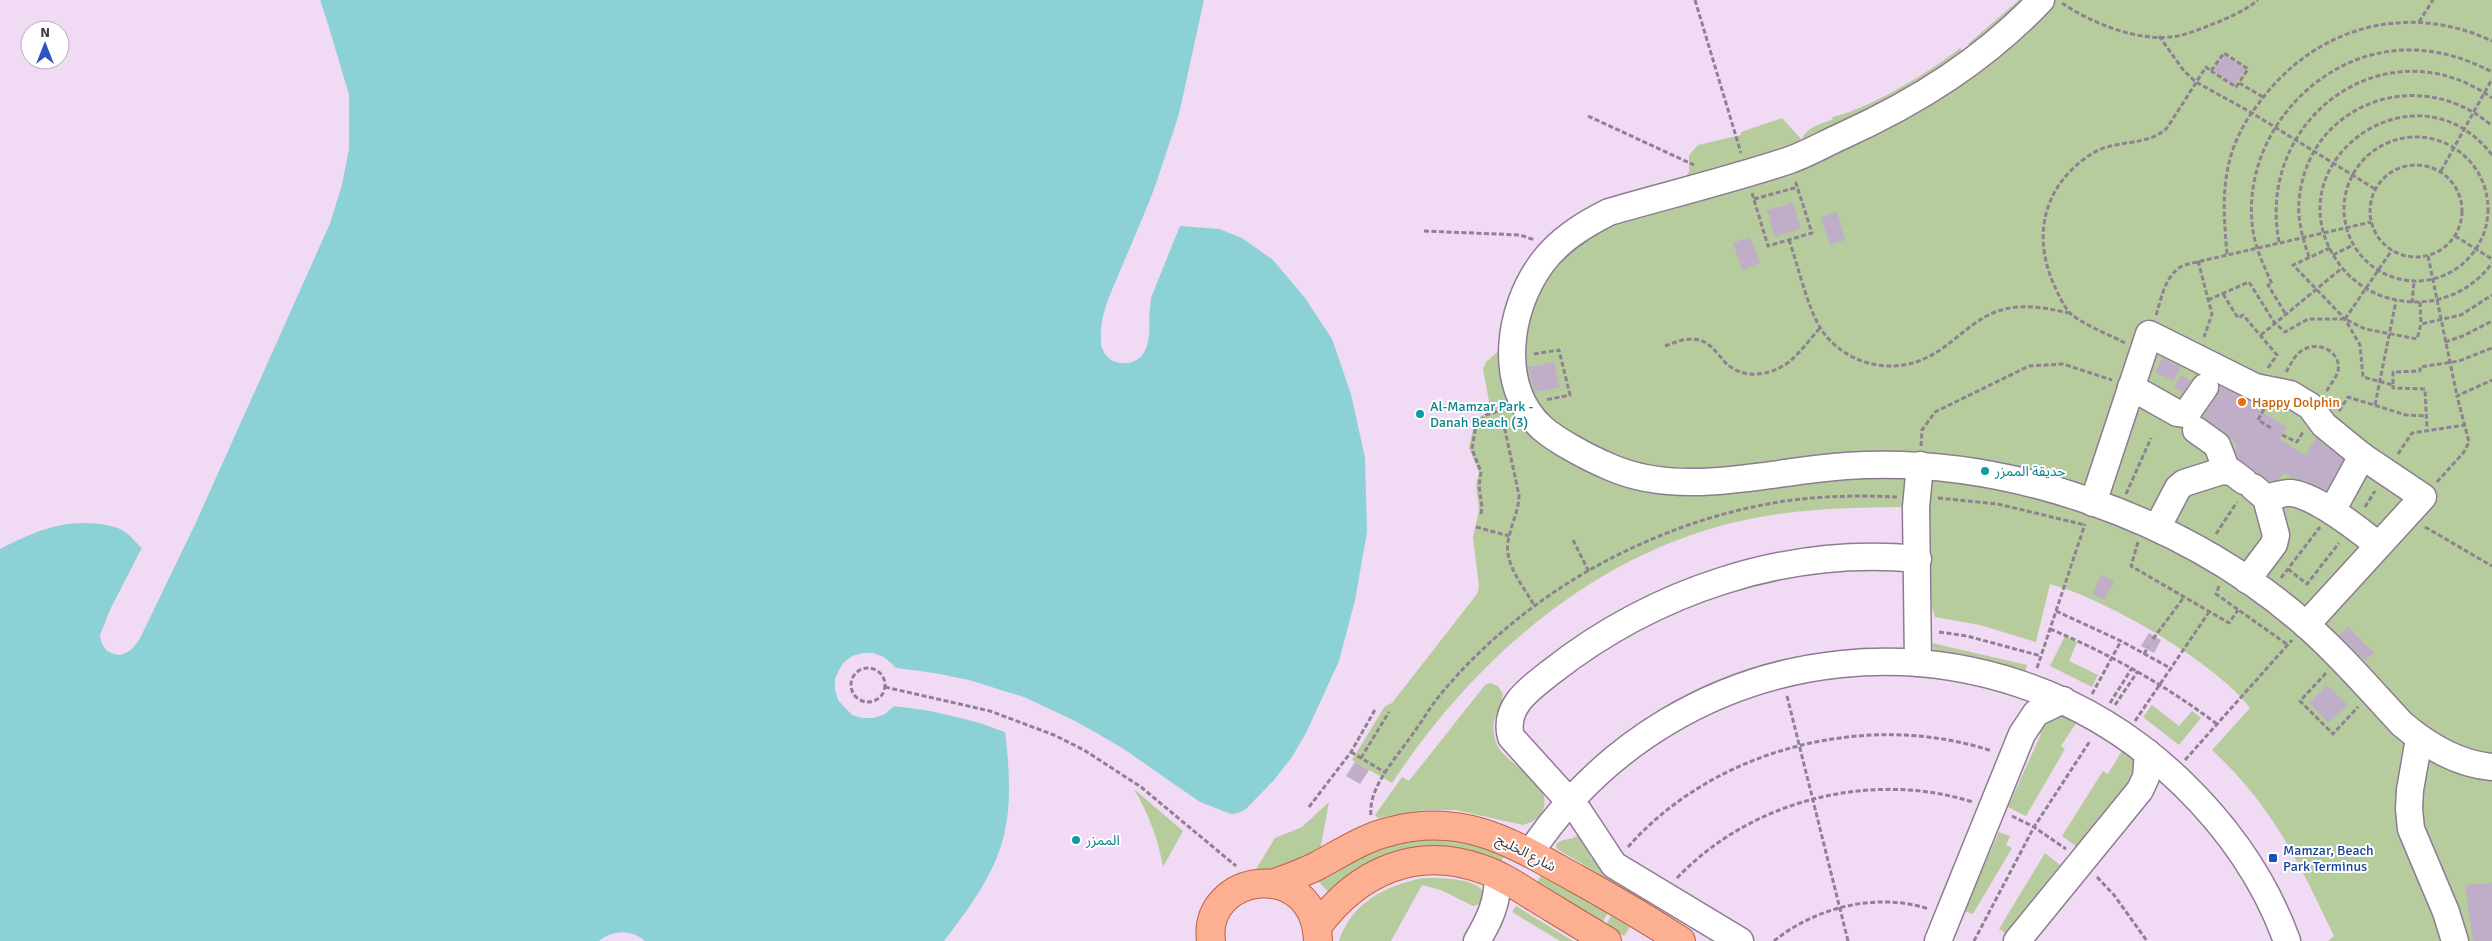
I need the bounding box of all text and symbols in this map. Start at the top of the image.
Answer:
north arrow [20,20,70,70]
text: N [40,24,50,41]
place label: Happy Dolphin [2252,394,2340,411]
marker: Happy Dolphin [2236,396,2248,408]
place label: Al-Mamzar Park - Danah Beach (3) [1430,398,1533,431]
marker: Al-Mamzar Park - Danah Beach (3) [1414,408,1426,420]
place label: حديقة الممزر [1994,463,2066,480]
marker: حديقة الممزر [1979,465,1991,477]
street label: شارع الخليج [1492,831,1559,877]
place label: الممزر [1085,832,1120,849]
marker: الممزر [1070,834,1082,846]
place label: Mamzar, Beach Park Terminus [2283,842,2374,875]
marker: Mamzar, Beach Park Terminus [2267,852,2279,864]

